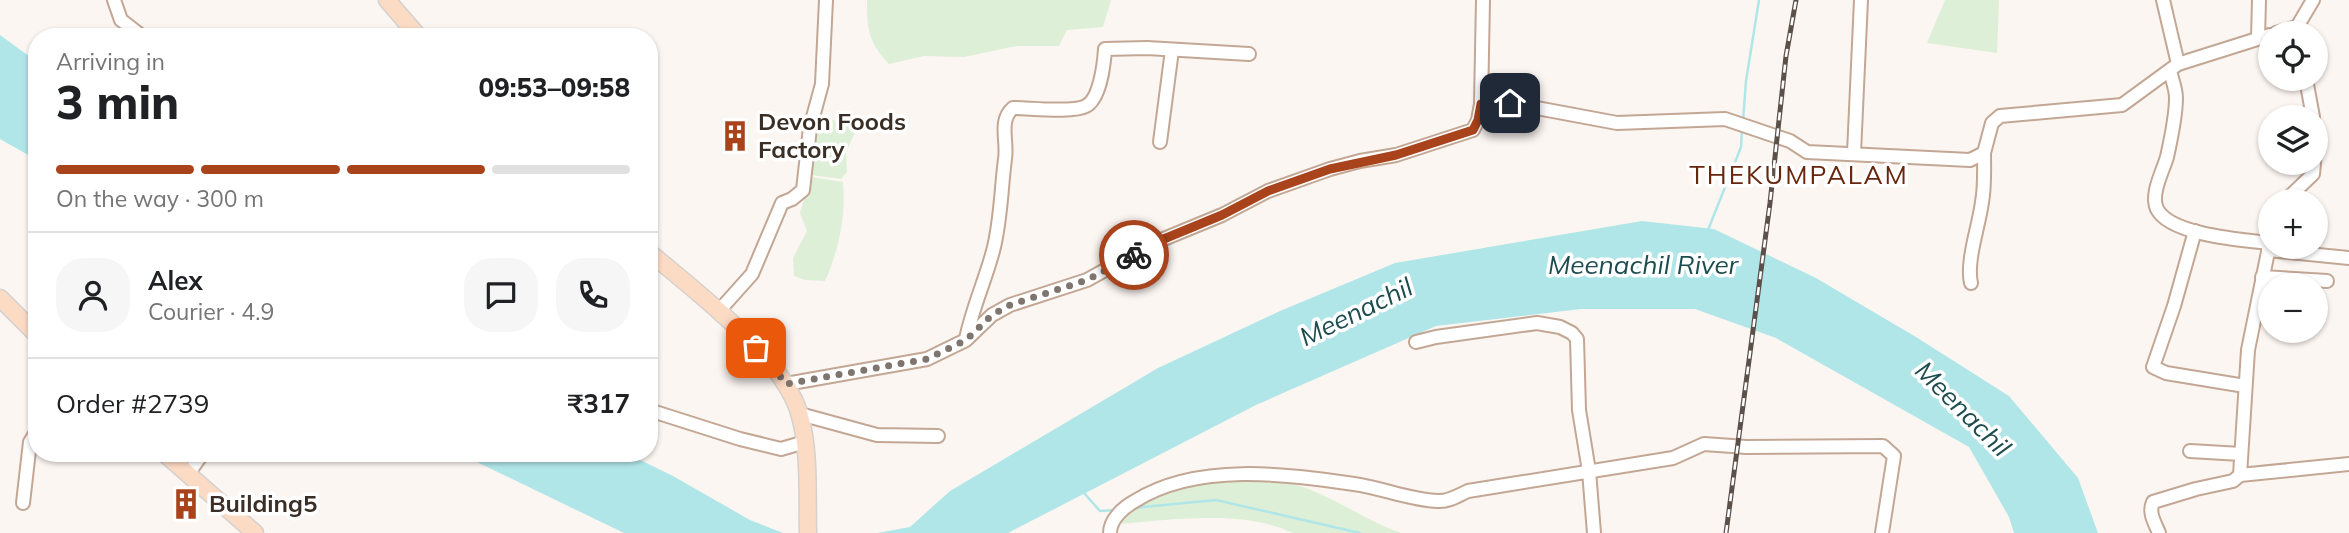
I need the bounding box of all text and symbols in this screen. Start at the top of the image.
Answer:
map controls [2258,21,2328,343]
button: locate [2258,21,2328,91]
text: Arriving in [56,47,165,76]
text: 09:53–09:58 [479,71,630,104]
text: 3 min [56,73,179,131]
pin [1480,73,1540,133]
icon: home [1491,84,1529,122]
button: layers [2258,105,2328,175]
place label: Devon Foods Factory [758,106,906,164]
building icon: Devon Foods Factory [718,119,752,153]
district label: THEKUMPALAM [1689,158,1909,191]
text: On the way · 300 m [56,184,264,213]
button: + [2258,189,2328,259]
courier [1099,220,1169,290]
icon: bike [1115,236,1153,274]
water label: Meenachil River [1548,248,1740,281]
button: person [56,258,130,332]
button: chat [464,258,538,332]
button: phone [556,258,630,332]
text: Alex [148,264,203,297]
water label: Meenachil [1294,270,1419,353]
button: − [2258,273,2328,343]
text: Courier · 4.9 [148,297,274,326]
pin [726,318,786,378]
icon: bag [737,329,775,367]
water label: Meenachil [1909,354,2019,464]
text: Order #2739 [56,387,209,420]
text: ₹317 [568,387,630,420]
building icon: Building5 [169,487,203,521]
place label: Building5 [209,488,317,518]

